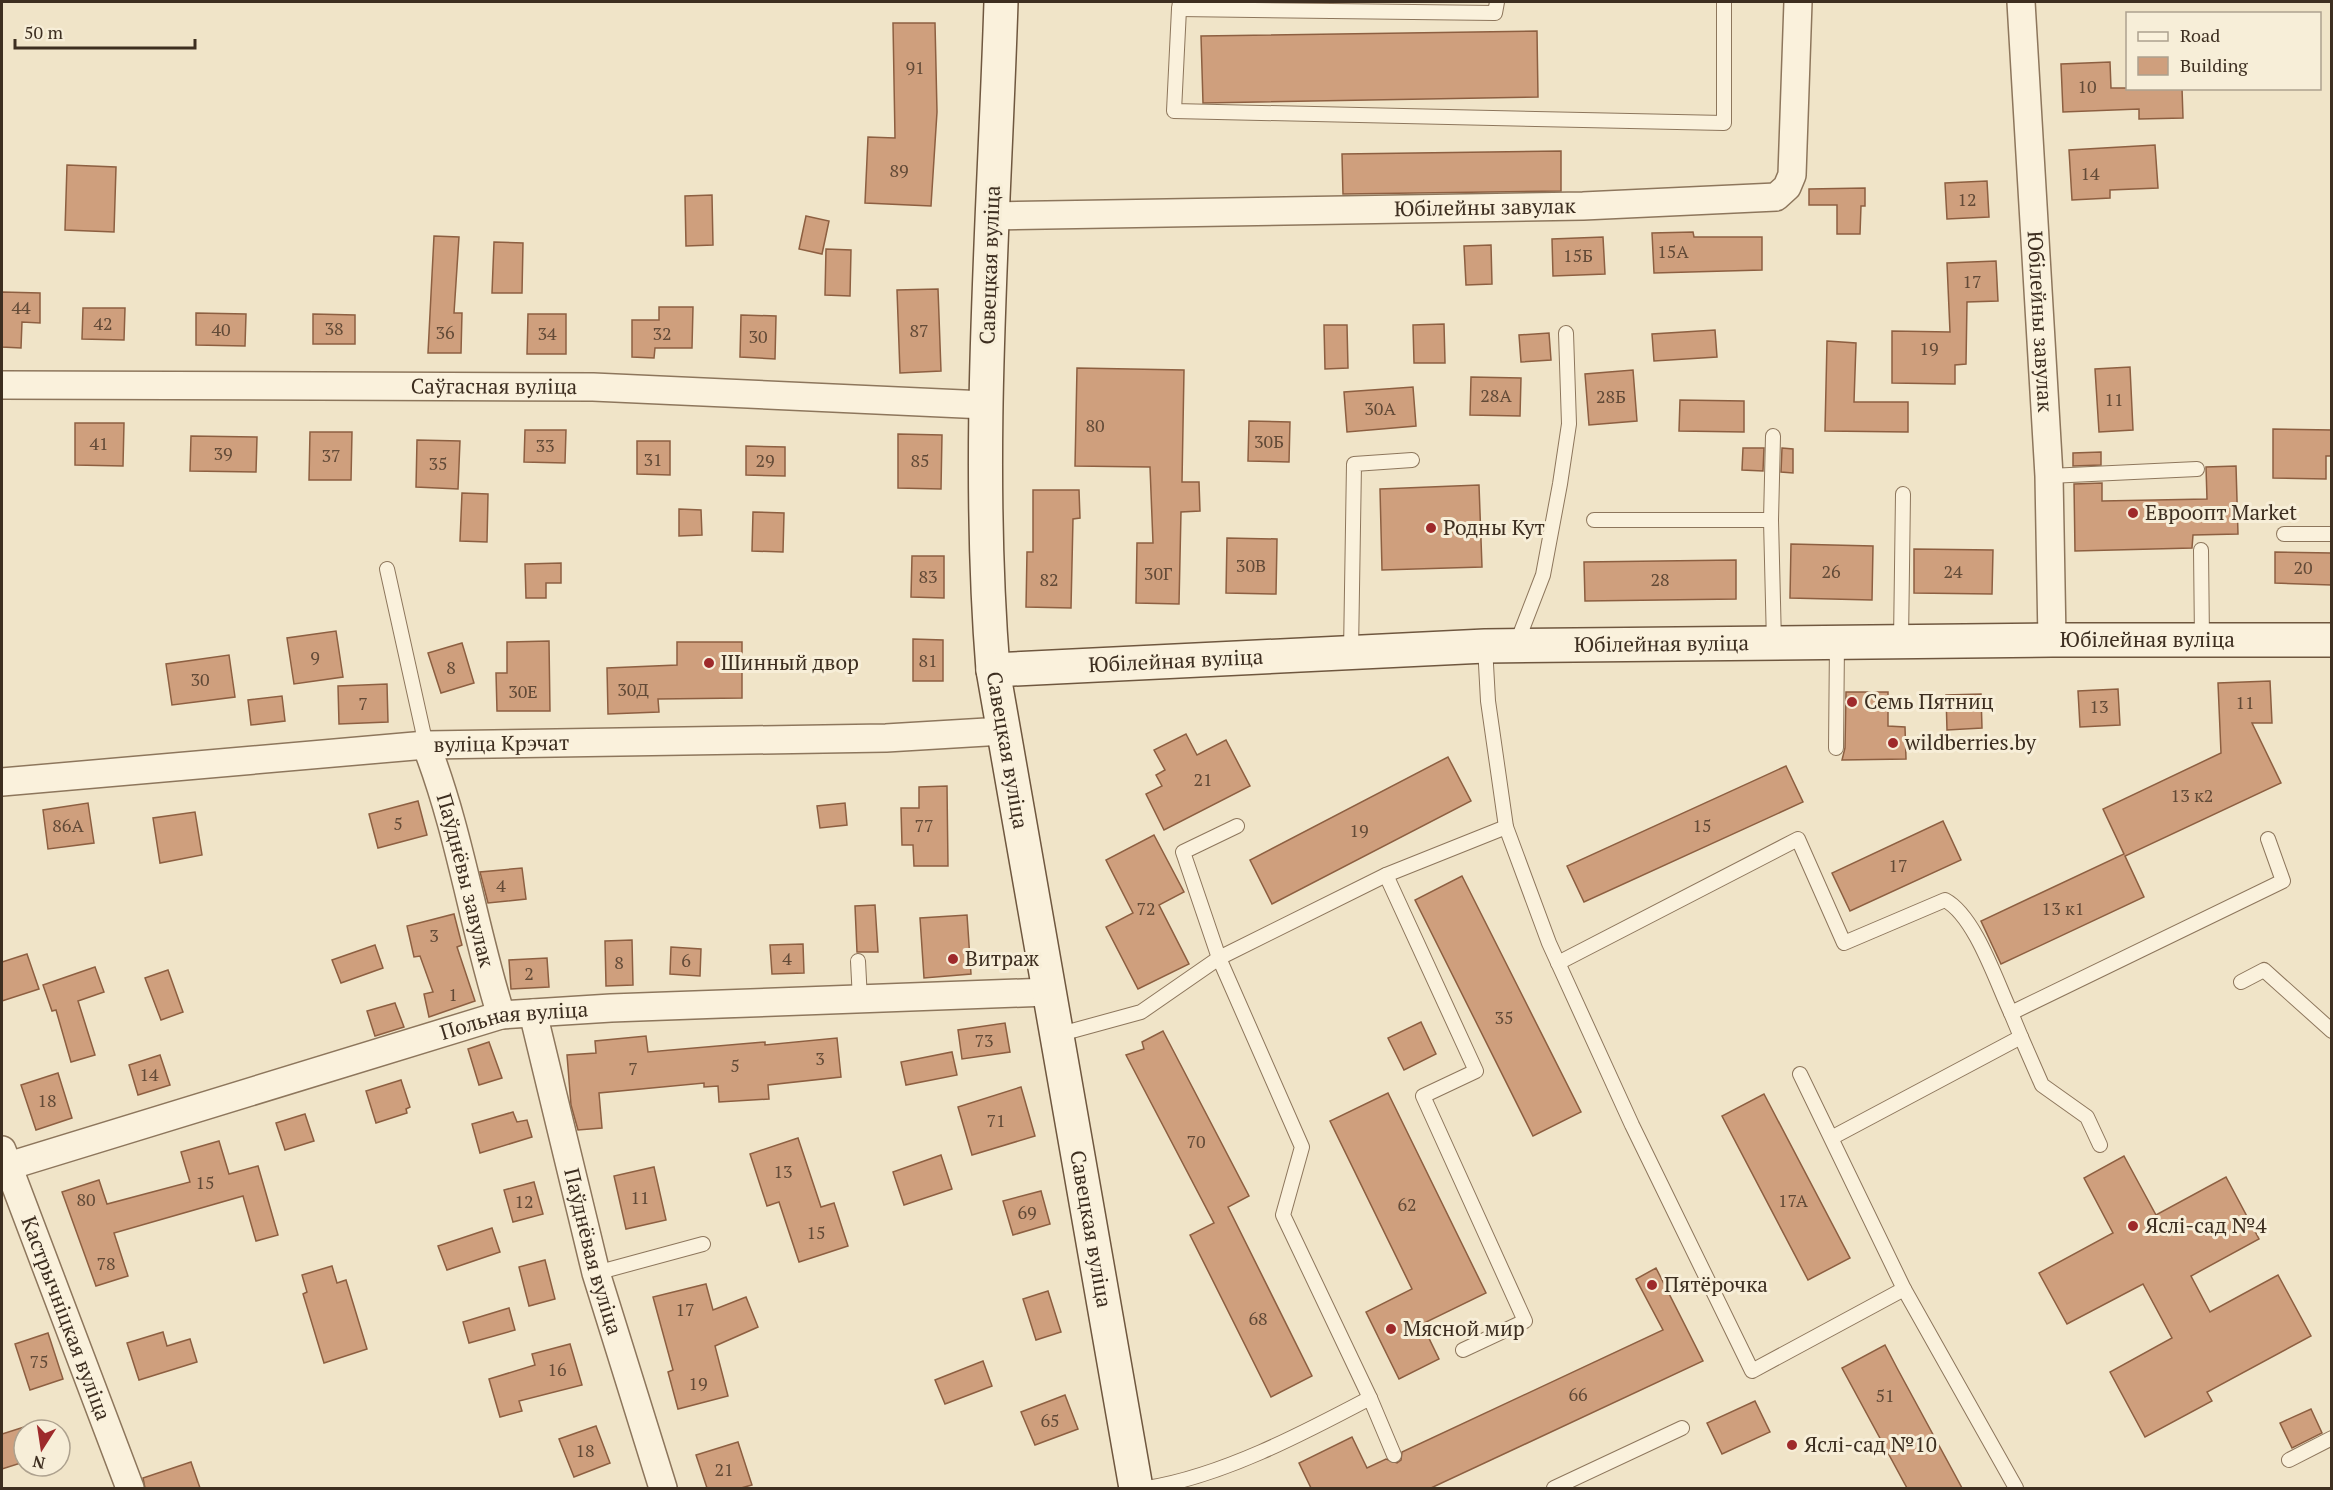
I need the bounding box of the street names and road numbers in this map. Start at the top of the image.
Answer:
street label: Савецкая вуліца [972,184,1006,345]
street label: Юбілейны завулак [1394,191,1577,222]
street label: Юбілейны завулак [2022,230,2060,414]
street label: Саўгасная вуліца [411,371,578,400]
street label: Юбілейная вуліца [2060,625,2235,653]
street label: Юбілейная вуліца [1574,628,1749,658]
street label: Юбілейная вуліца [1088,642,1264,678]
street label: Савецкая вуліца [981,669,1036,831]
street label: вуліца Крэчат [433,728,569,758]
street label: Паўднёвы завулак [431,790,502,971]
street label: Польная вуліца [436,994,589,1046]
street label: Савецкая вуліца [1064,1148,1119,1310]
street label: Паўднёвая вуліца [558,1165,630,1339]
street label: Кастрычніцкая вуліца [15,1212,118,1424]

